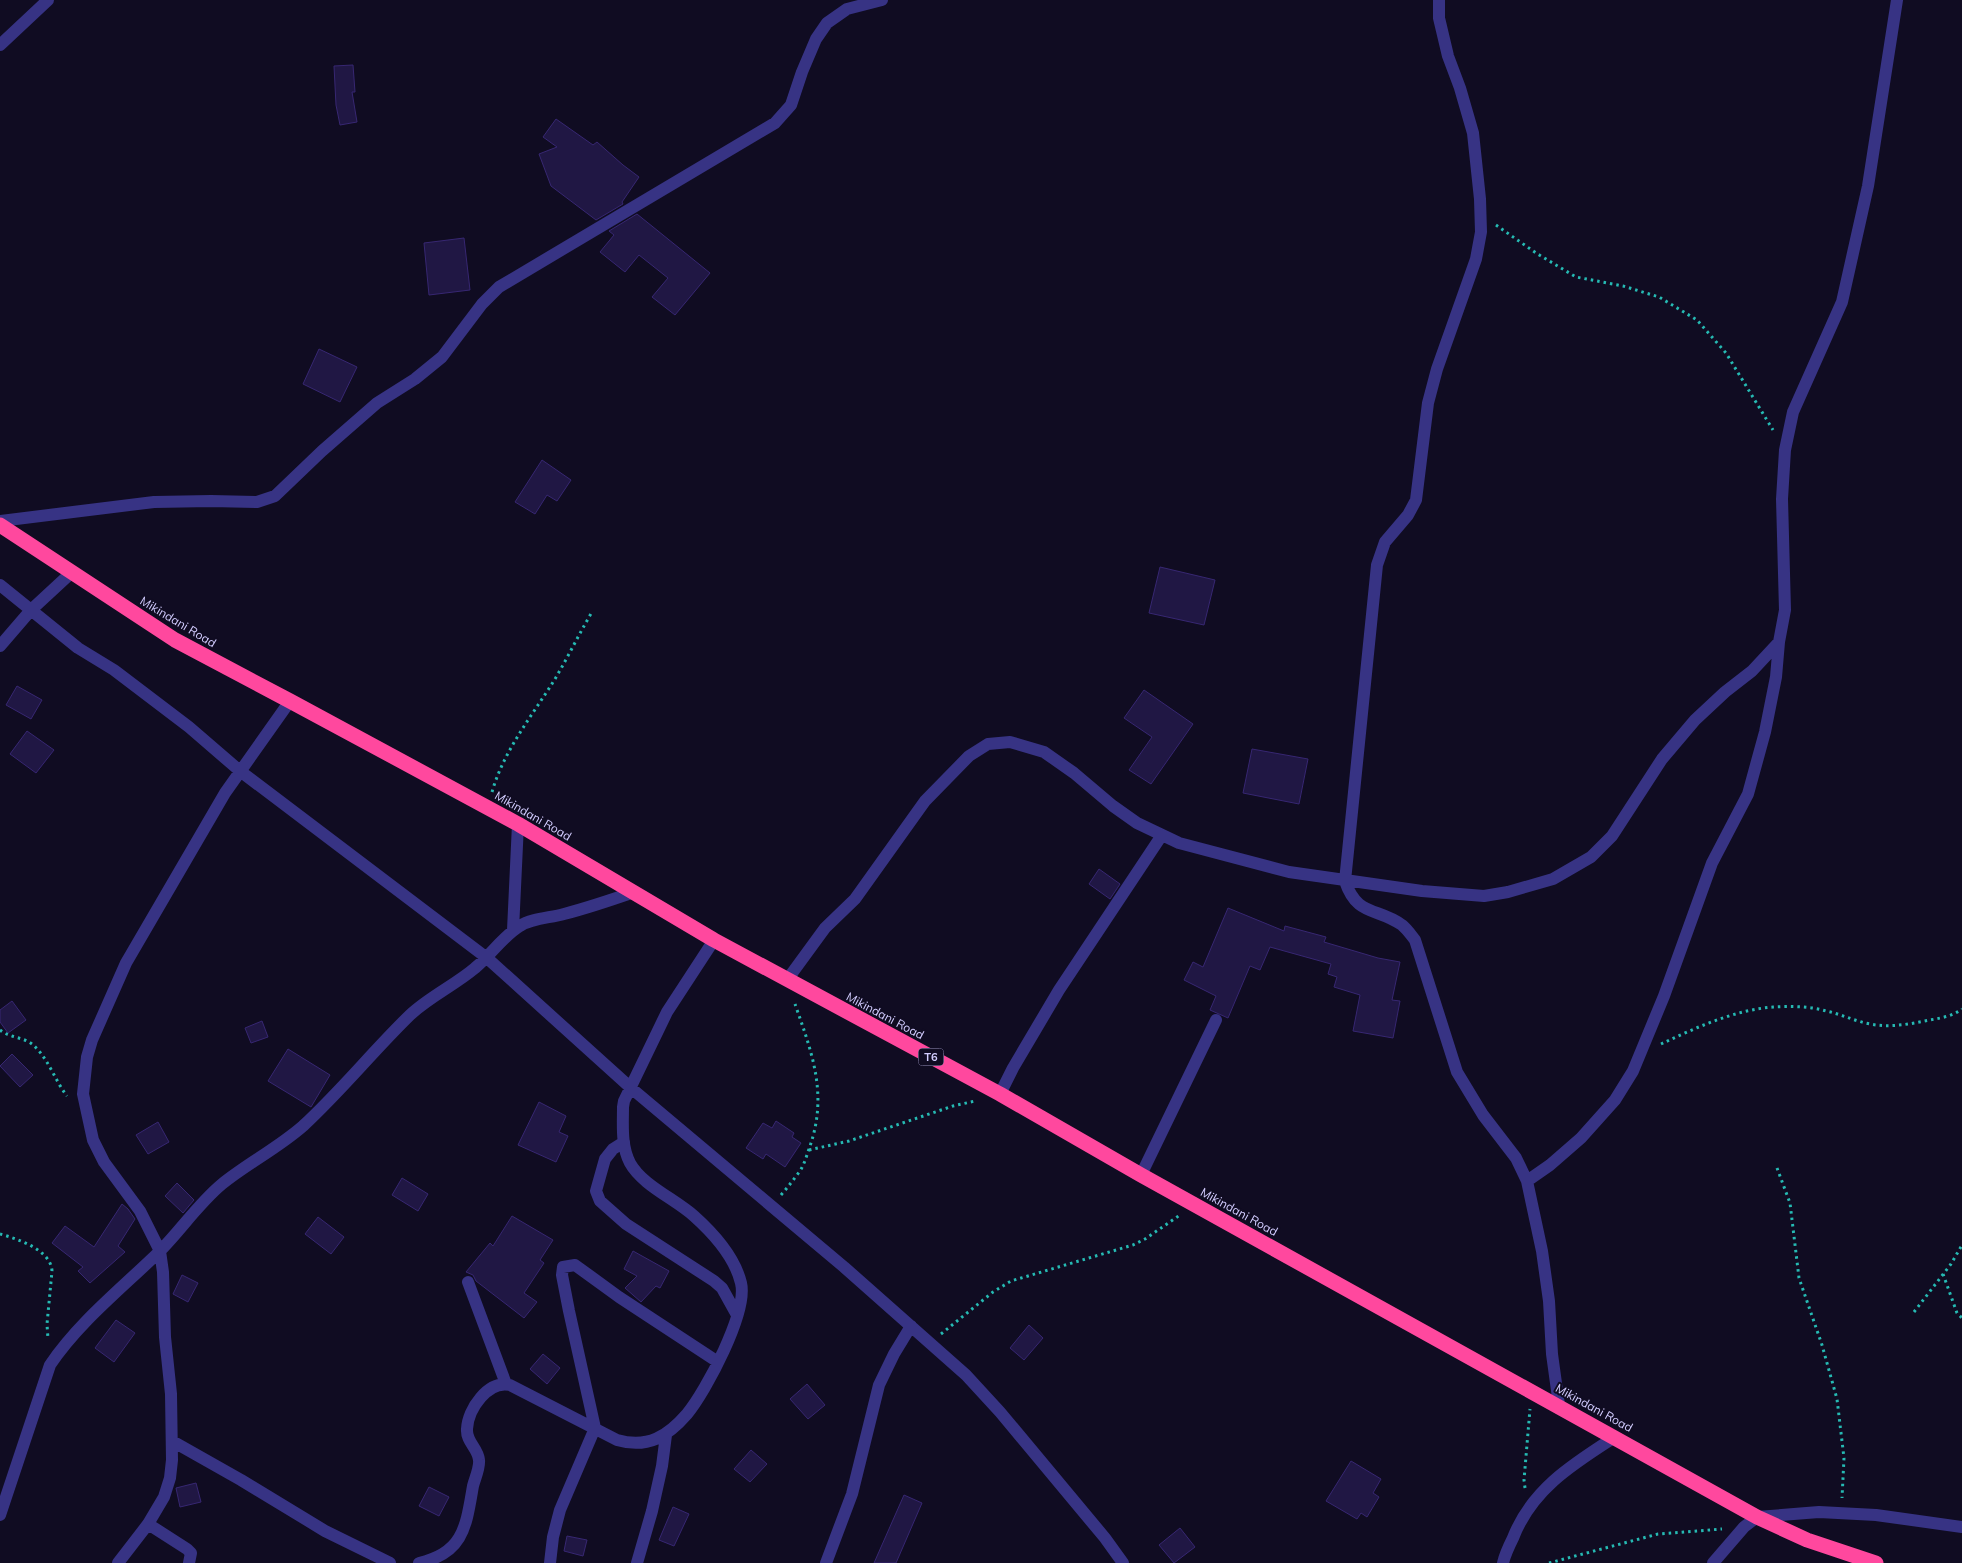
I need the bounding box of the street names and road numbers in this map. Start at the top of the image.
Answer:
street label: Mikindani Road [138,593,219,650]
street label: Mikindani Road [492,788,574,844]
street label: Mikindani Road [844,989,927,1042]
road number: T6 [918,1048,944,1066]
street label: Mikindani Road [1198,1184,1281,1239]
street label: Mikindani Road [1553,1380,1636,1435]

